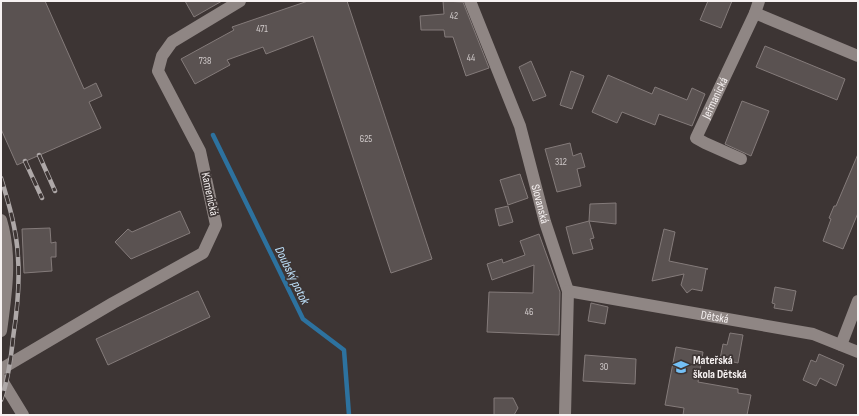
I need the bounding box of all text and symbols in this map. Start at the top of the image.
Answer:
house number: 42 [450,10,458,22]
house number: 471 [256,23,268,35]
house number: 44 [467,52,475,64]
house number: 738 [199,55,211,67]
street label: Jeřmanická [699,74,732,122]
house number: 625 [360,133,372,145]
house number: 312 [555,156,567,168]
street label: Kamenická [198,171,221,217]
street label: Slovanská [527,183,552,226]
water label: Doubský potok [271,244,314,308]
house number: 46 [525,306,533,318]
street label: Dětská [700,307,730,327]
place label: Mateřská škola Dětská [693,353,747,382]
school or university icon: Mateřská škola Dětská [672,358,690,376]
house number: 30 [600,361,608,373]

